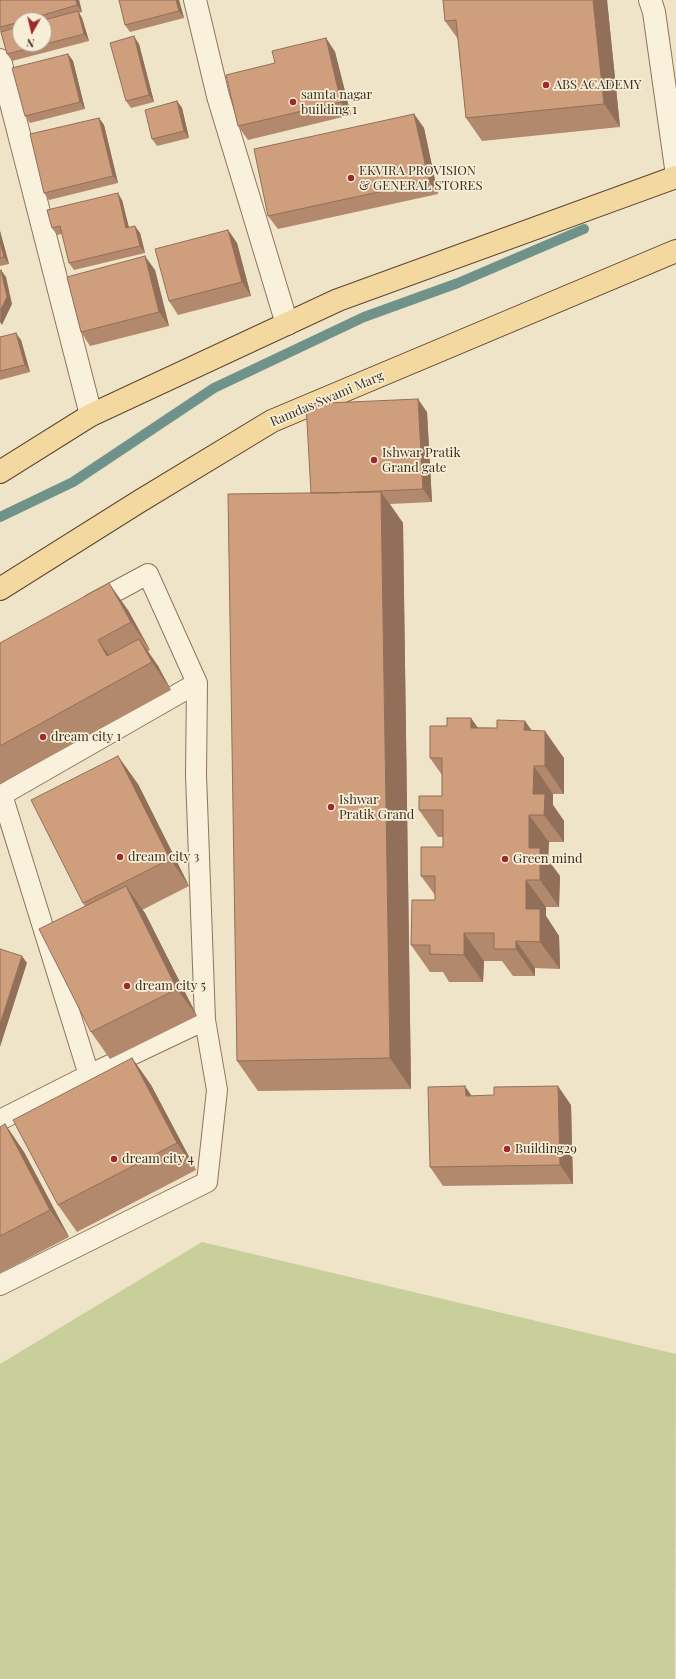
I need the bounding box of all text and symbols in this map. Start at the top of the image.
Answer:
north arrow [12,12,52,52]
text: N [25,35,35,51]
place label: ABS ACADEMY [554,77,641,93]
marker: ABS ACADEMY [541,80,551,90]
place label: samta nagar building 1 [301,87,372,118]
marker: samta nagar building 1 [288,97,298,107]
place label: EKVIRA PROVISION & GENERAL STORES [359,163,482,194]
marker: EKVIRA PROVISION & GENERAL STORES [346,173,356,183]
street label: Ramdas Swami Marg [268,368,386,430]
place label: Ishwar Pratik Grand gate [382,445,461,476]
marker: Ishwar Pratik Grand gate [369,455,379,465]
place label: dream city 1 [51,729,121,745]
marker: dream city 1 [38,732,48,742]
place label: Ishwar Pratik Grand [339,792,414,823]
marker: Ishwar Pratik Grand [326,802,336,812]
place label: dream city 3 [128,849,199,865]
place label: Green mind [513,851,582,867]
marker: dream city 3 [115,852,125,862]
marker: Green mind [500,854,510,864]
place label: dream city 5 [135,978,206,994]
marker: dream city 5 [122,981,132,991]
place label: Building29 [515,1141,577,1157]
marker: Building29 [502,1144,512,1154]
place label: dream city 4 [122,1151,194,1167]
marker: dream city 4 [109,1154,119,1164]

